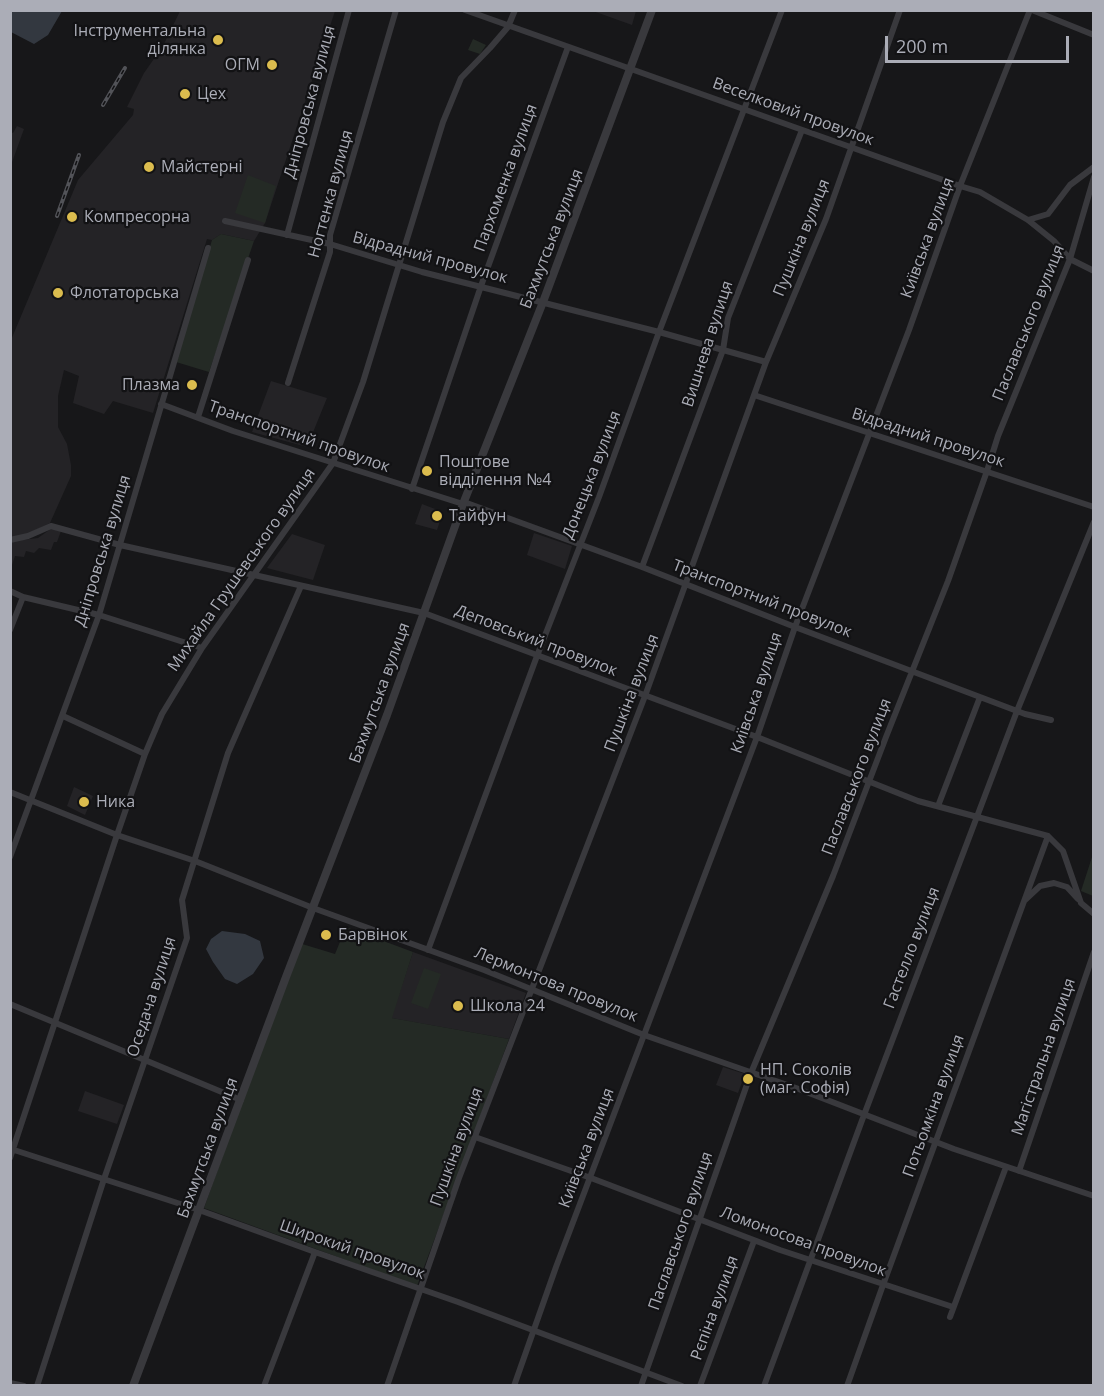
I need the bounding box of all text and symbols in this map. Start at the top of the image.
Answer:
place label: Інструментальна ділянка [74,21,206,59]
street label: Дніпровська вулиця [280,23,340,181]
scale bar [888,24,1072,62]
marker: Інструментальна ділянка [211,33,225,47]
text: 200 m [896,34,948,58]
place label: ОГМ [225,55,260,75]
marker: ОГМ [265,58,279,72]
street label: Веселковий провулок [710,74,876,150]
place label: Цех [197,84,226,104]
marker: Цех [178,87,192,101]
street label: Пархоменка вулиця [470,101,542,255]
street label: Ногтенка вулиця [305,128,357,260]
place label: Майстерні [161,157,243,177]
marker: Майстерні [142,160,156,174]
street label: Бахмутська вулиця [516,166,588,312]
street label: Київська вулиця [897,175,959,301]
street label: Пушкіна вулиця [770,177,834,299]
place label: Компресорна [84,207,190,227]
marker: Компресорна [65,210,79,224]
street label: Відрадний провулок [350,228,510,288]
street label: Паславського вулиця [989,242,1069,404]
street label: Вишнева вулиця [679,279,737,409]
place label: Флотаторська [70,283,179,303]
marker: Флотаторська [51,286,65,300]
place label: Плазма [122,375,180,395]
marker: Плазма [185,378,199,392]
street label: Транспортний провулок [206,397,392,477]
street label: Відрадний провулок [849,404,1007,472]
street label: Донецька вулиця [559,408,625,542]
place label: Поштове відділення №4 [439,452,552,490]
marker: Поштове відділення №4 [420,464,434,478]
street label: Михайла Грушевського вулиця [164,465,320,675]
street label: Дніпровська вулиця [71,473,135,629]
place label: Тайфун [449,506,506,526]
marker: Тайфун [430,509,444,523]
street label: Транспортний провулок [670,556,854,642]
street label: Деповський провулок [452,601,620,681]
street label: Бахмутська вулиця [346,620,414,766]
street label: Київська вулиця [727,630,787,756]
street label: Пушкіна вулиця [601,631,663,755]
street label: Паславського вулиця [818,696,896,858]
place label: Ника [96,792,135,812]
marker: Ника [77,795,91,809]
street label: Гастелло вулиця [880,884,944,1012]
place label: Барвінок [338,925,408,945]
marker: Барвінок [319,928,333,942]
street label: Оседача вулиця [124,934,180,1060]
street label: Лермонтова провулок [472,943,640,1027]
street label: Магістральна вулиця [1008,976,1080,1138]
place label: Школа 24 [470,996,545,1016]
marker: Школа 24 [451,999,465,1013]
street label: Потьомкіна вулиця [899,1032,969,1180]
place label: НП. Соколів (маг. Софія) [760,1060,852,1098]
marker: НП. Соколів (маг. Софія) [741,1072,755,1086]
street label: Бахмутська вулиця [174,1075,242,1221]
street label: Пушкіна вулиця [427,1085,487,1209]
street label: Київська вулиця [555,1085,619,1211]
street label: Паславського вулиця [645,1149,717,1313]
street label: Ломоносова провулок [717,1203,889,1281]
street label: Широкий провулок [277,1216,427,1284]
street label: Рєпіна вулиця [687,1253,743,1363]

